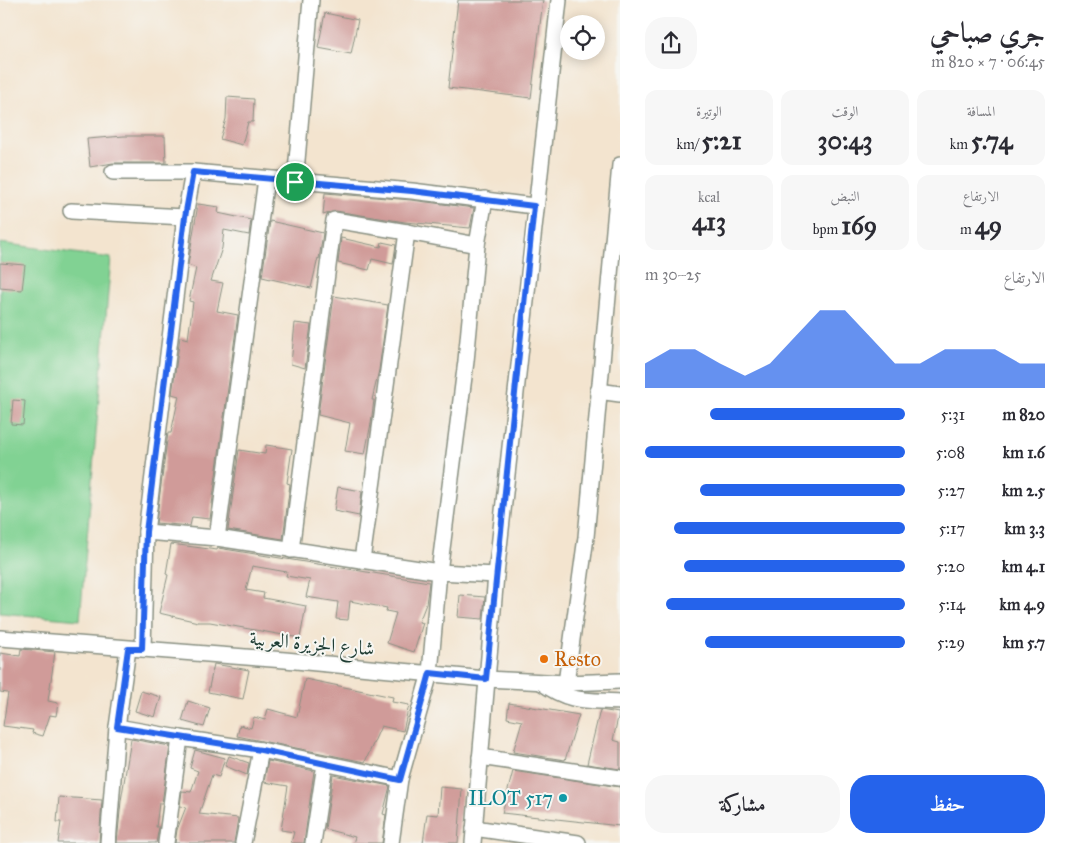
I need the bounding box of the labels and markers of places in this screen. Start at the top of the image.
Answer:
pin [274,161,316,203]
place label: Resto [554,647,601,671]
marker: Resto [538,653,550,665]
place label: ILOT 517 [469,786,553,810]
marker: ILOT 517 [557,792,569,804]

